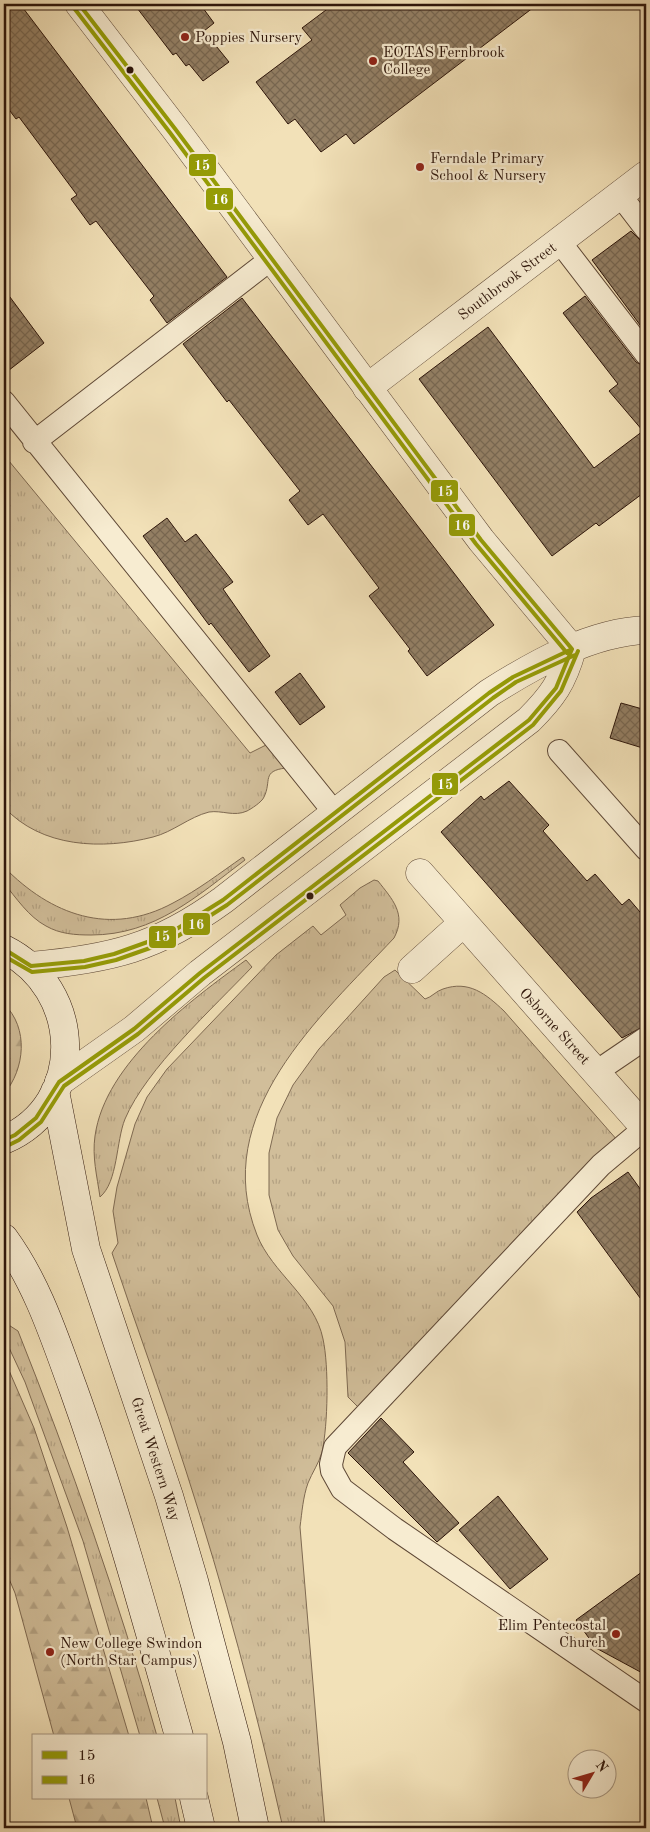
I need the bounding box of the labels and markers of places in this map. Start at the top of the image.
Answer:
marker: Poppies Nursery [179,31,191,43]
place label: Poppies Nursery [195,31,302,46]
place label: EOTAS Fernbrook College [383,46,505,78]
marker: EOTAS Fernbrook College [367,55,379,67]
unlabelled marker [125,65,135,75]
place label: Ferndale Primary School & Nursery [430,152,546,184]
marker: Ferndale Primary School & Nursery [414,161,426,173]
unlabelled marker [305,891,315,901]
place label: Elim Pentecostal Church [498,1619,606,1651]
marker: Elim Pentecostal Church [610,1628,622,1640]
place label: New College Swindon (North Star Campus) [60,1637,202,1669]
marker: New College Swindon (North Star Campus) [44,1646,56,1658]

